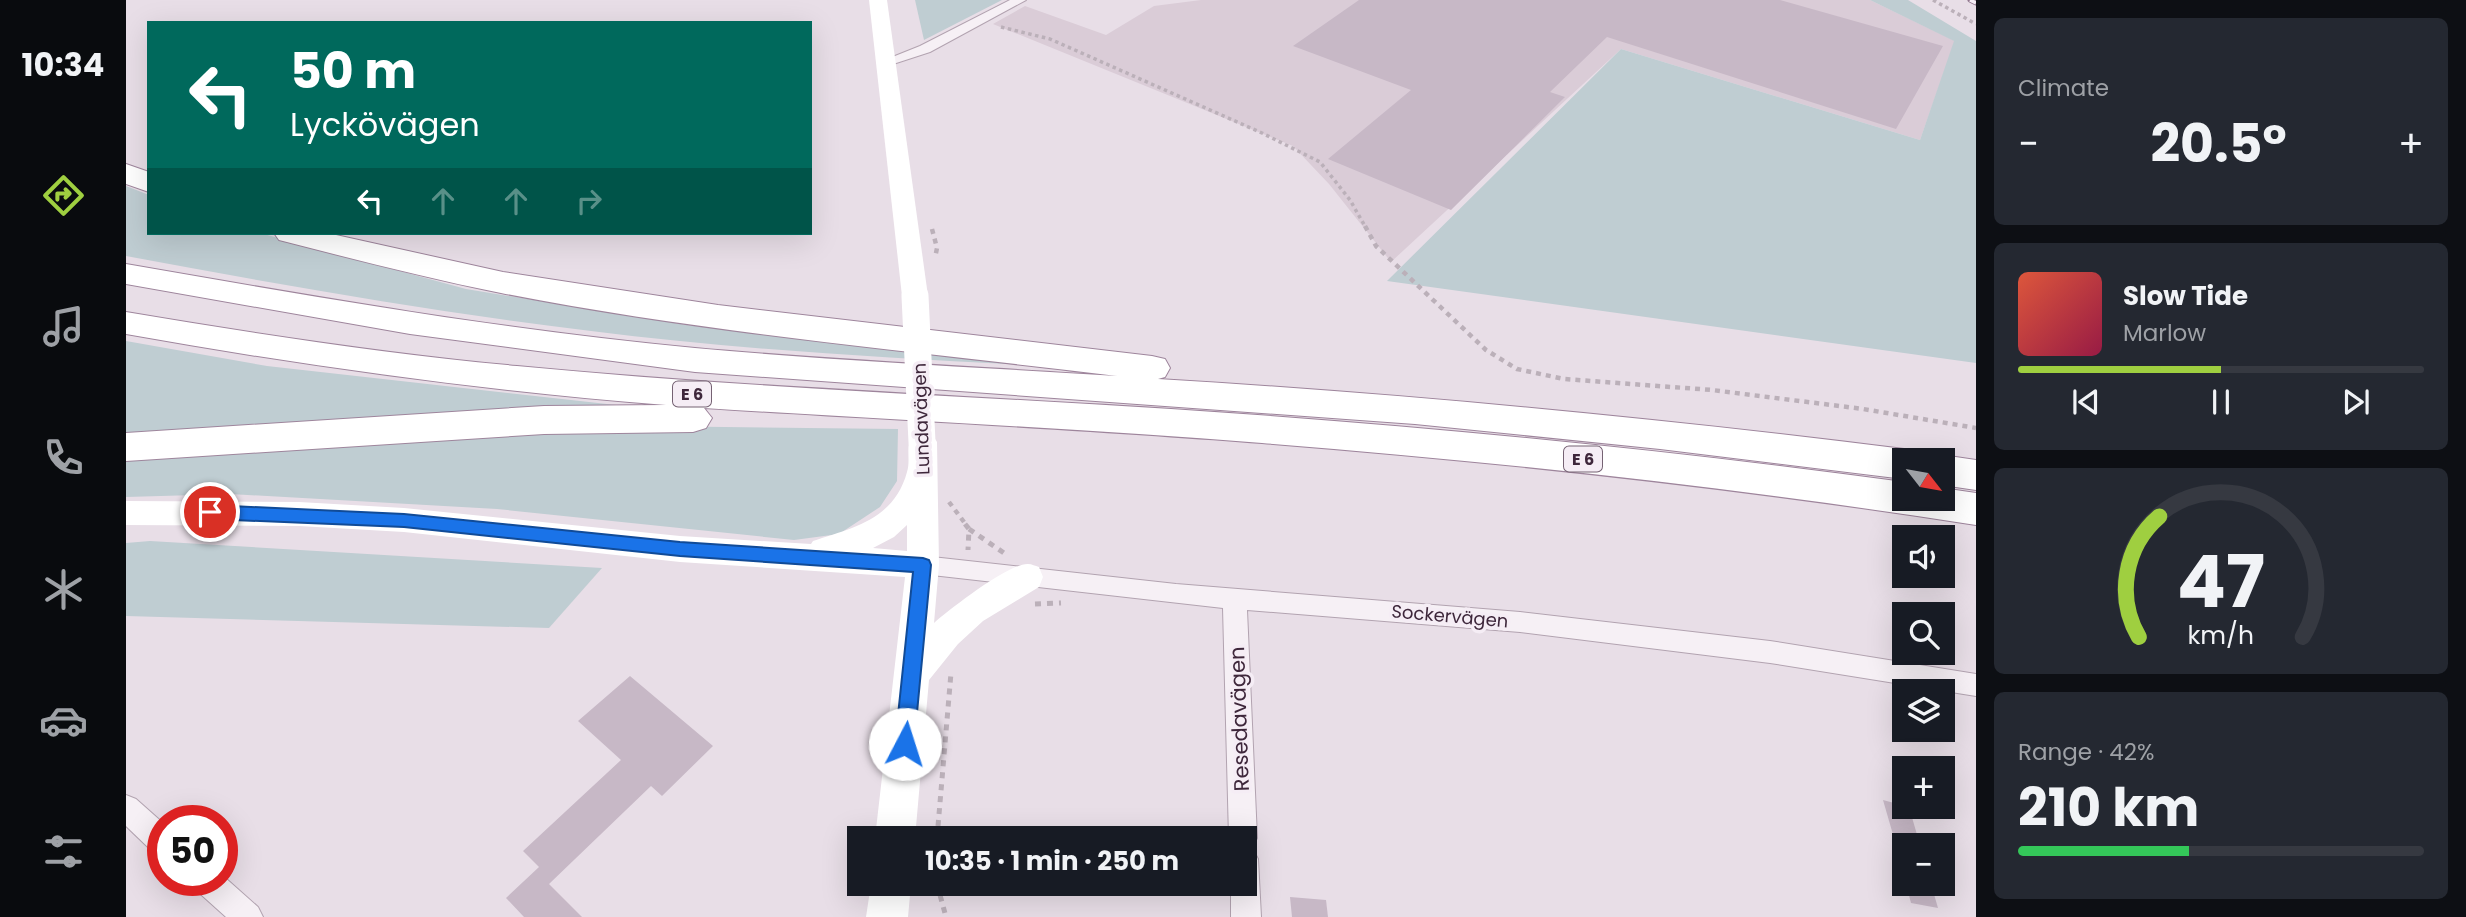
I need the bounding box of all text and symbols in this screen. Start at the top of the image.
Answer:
text: 50 m [290,37,416,105]
text: 10:34 [21,42,105,87]
icon: left [175,49,266,140]
text: Climate [2018,72,2109,104]
text: Lyckövägen [290,102,480,147]
text: 20.5° [2150,107,2287,180]
text: − [2018,117,2039,170]
text: + [2398,117,2424,170]
icon: directions [39,171,88,220]
icon: left [351,182,389,220]
icon: ahead [424,182,462,220]
icon: ahead [497,182,535,220]
icon: right [570,182,608,220]
text: Slow Tide [2123,278,2248,314]
icon: music [39,302,88,351]
text: Marlow [2123,317,2206,349]
street label: Lundavägen [907,362,935,476]
road number: E 6 [673,382,711,406]
icon: previous [2067,383,2105,421]
icon: pause [2202,383,2240,421]
icon: next [2337,383,2375,421]
icon: phone [39,433,88,482]
road number: E 6 [1564,446,1602,472]
north arrow [1892,448,1955,511]
map controls [1892,448,1955,896]
pin [180,482,240,542]
icon: arrive [191,493,229,531]
button: sound [1892,525,1955,588]
text: 47 [2177,531,2265,632]
icon: climate [39,565,88,614]
street label: Sockervägen [1390,598,1510,634]
button: search [1892,602,1955,665]
text: km/h [2188,618,2254,653]
street label: Resedavägen [1222,646,1256,792]
button: layers [1892,679,1955,742]
icon: car [39,696,88,745]
position arrow [868,707,942,781]
text: Range · 42% [2018,736,2154,768]
button: + [1892,756,1955,819]
text: 210 km [2018,771,2199,844]
speed limit sign: 50 [147,805,238,896]
icon: filters [39,827,88,876]
button: − [1892,833,1955,896]
text: 10:35 · 1 min · 250 m [925,843,1179,879]

